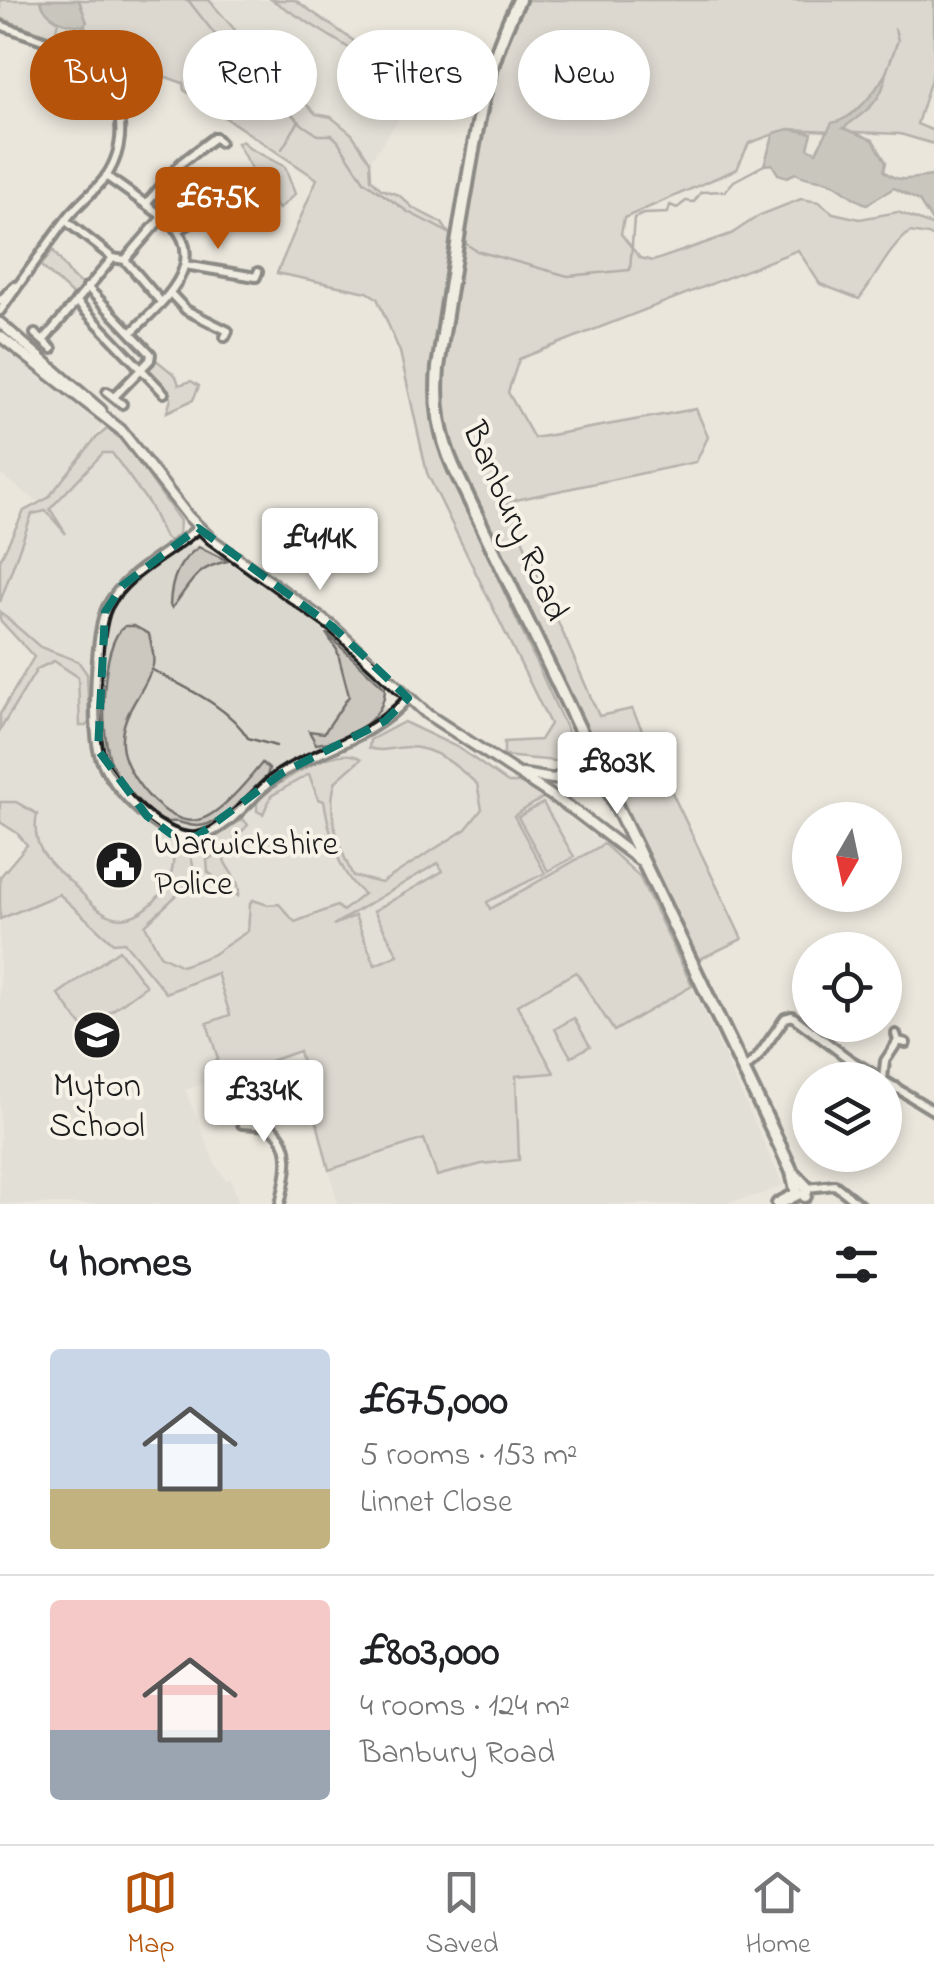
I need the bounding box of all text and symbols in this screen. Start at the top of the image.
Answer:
chip: Buy [30,30,163,120]
chip: Rent [183,30,317,120]
chip: Filters [337,30,498,120]
chip: New [518,30,650,120]
pin: £675K [148,167,288,252]
text: £675K [177,176,259,223]
street label: Banbury Road [447,413,581,630]
pin: £414K [250,508,390,593]
text: £414K [284,517,356,564]
pin: £803K [547,732,687,817]
text: £803K [580,741,654,788]
north arrow [792,802,902,912]
map controls [792,802,902,1172]
place label: Warwickshire Police [154,820,339,911]
public building icon: Warwickshire Police [93,839,145,891]
button: locate [792,932,902,1042]
school or university icon: Myton School [71,1009,123,1061]
pin: £334K [194,1060,334,1145]
place label: Myton School [49,1062,145,1153]
button: layers [792,1062,902,1172]
text: £334K [226,1069,302,1116]
text: 4 homes [50,1234,192,1295]
icon: filters [829,1237,884,1292]
text: £675,000 [360,1372,508,1433]
icon: home [130,1389,250,1509]
text: 5 rooms · 153 m² [360,1433,577,1480]
text: Linnet Close [360,1480,512,1527]
text: £803,000 [360,1623,499,1684]
icon: home [130,1640,250,1760]
text: 4 rooms · 124 m² [360,1684,570,1731]
text: Banbury Road [360,1731,555,1778]
tab: Map [123,1865,178,1966]
tab: Saved [425,1865,498,1966]
tab: Home [745,1865,811,1966]

